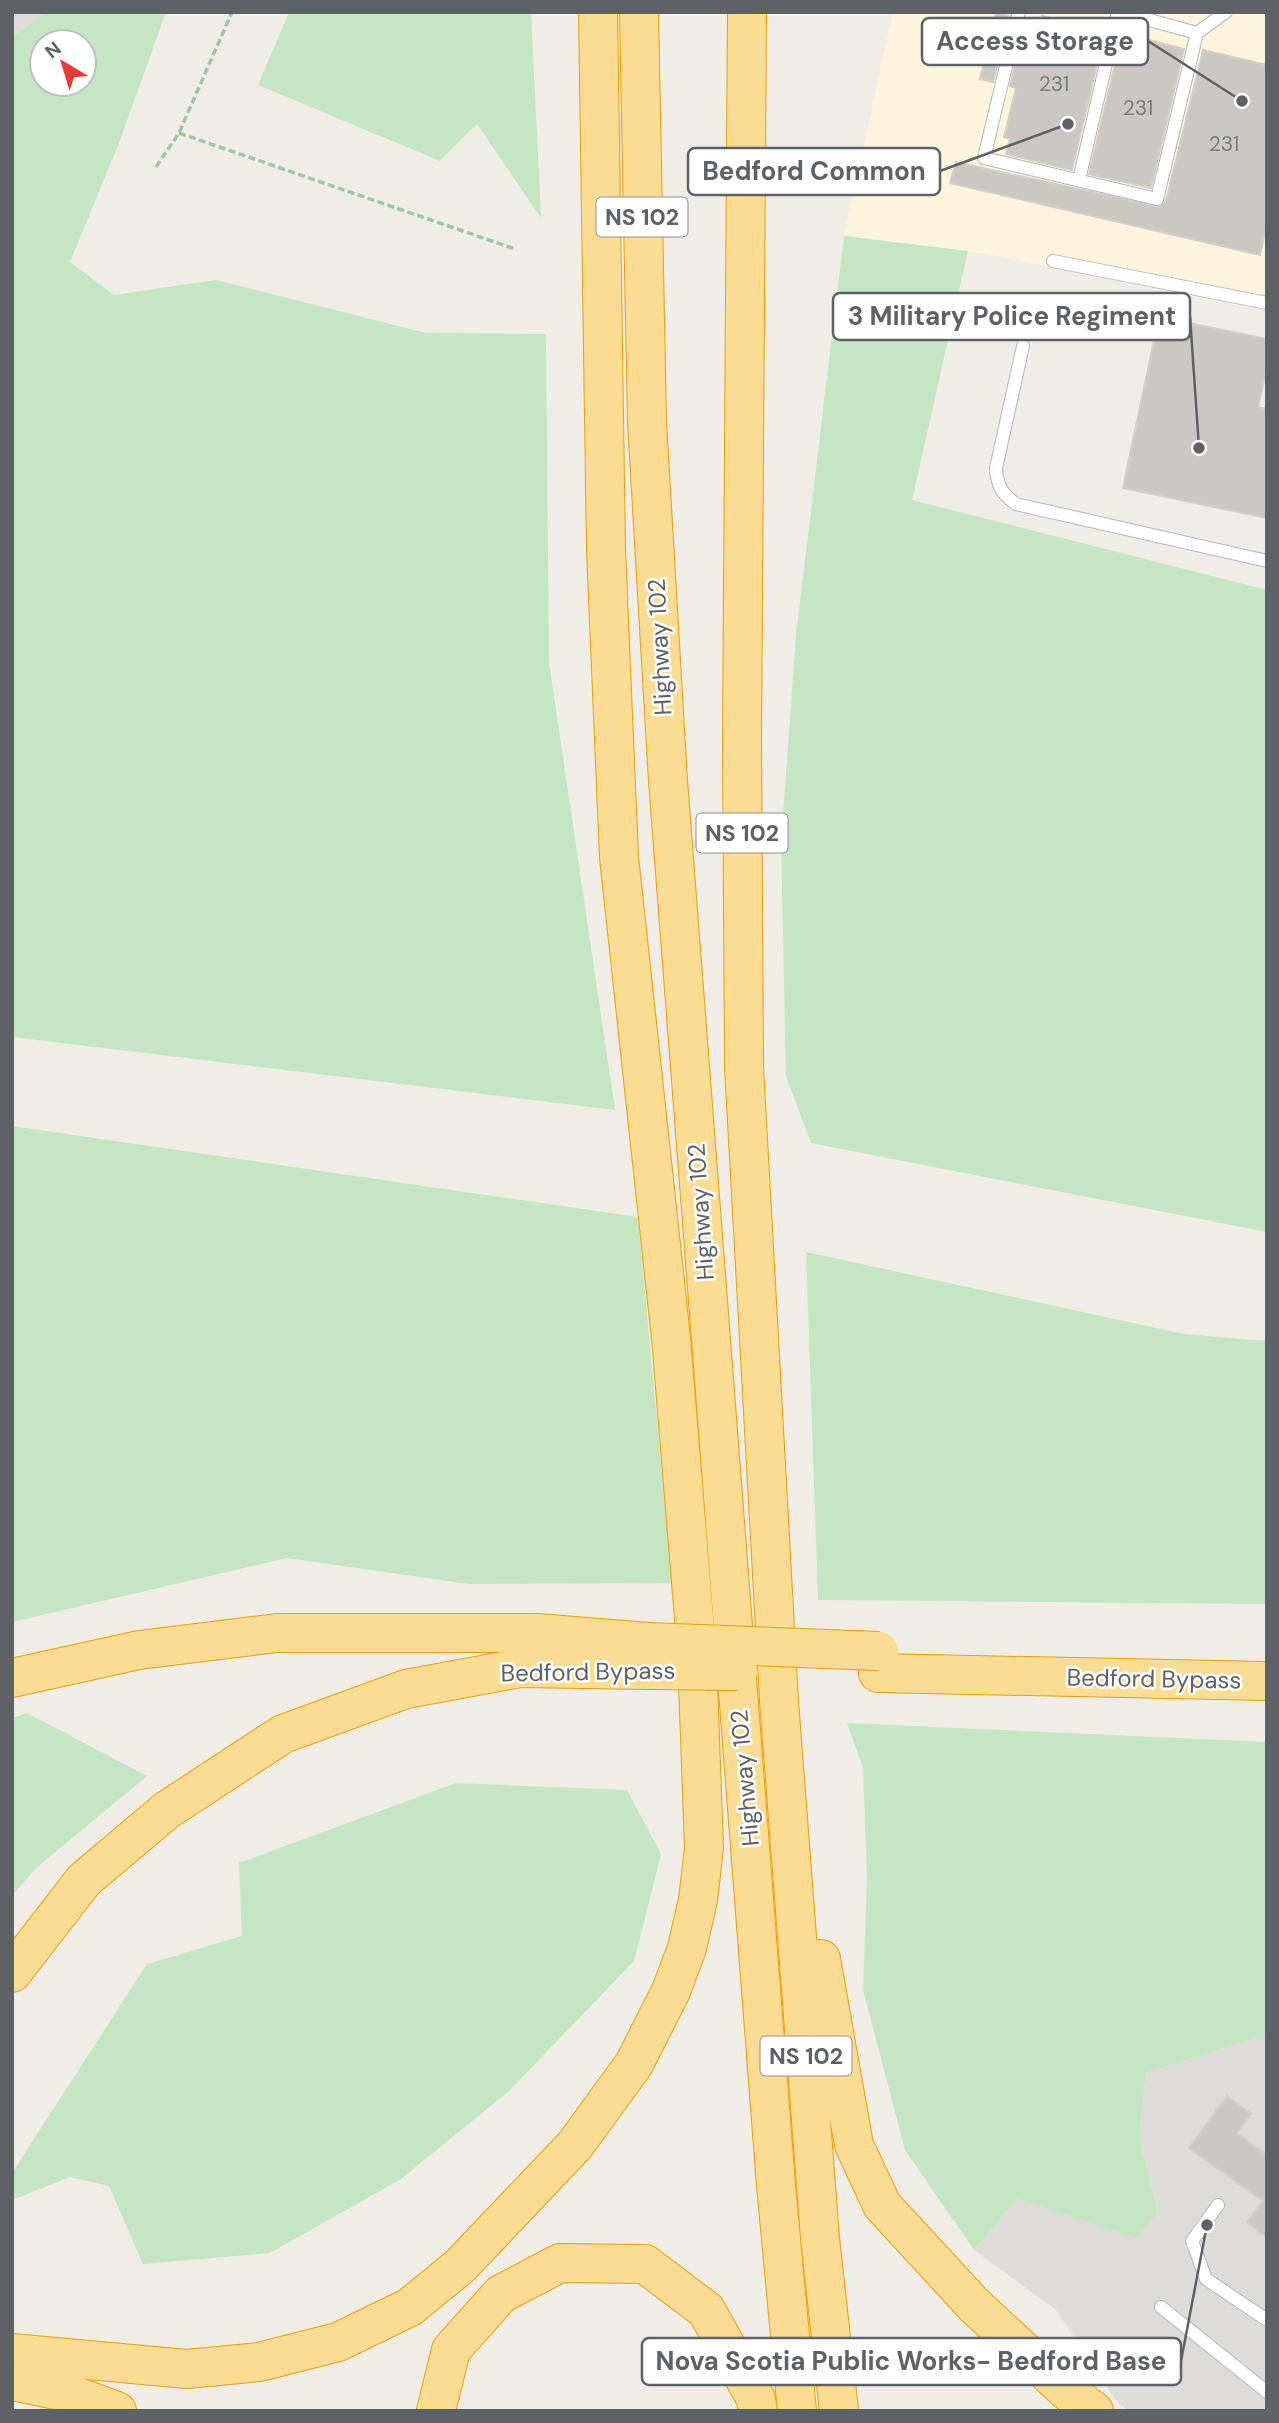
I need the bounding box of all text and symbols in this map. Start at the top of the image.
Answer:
callout: Access Storage [922,18,1148,65]
text: Access Storage [936,24,1134,58]
north arrow [28,28,98,98]
text: N [40,36,66,64]
house number: 231 [1039,70,1069,98]
house number: 231 [1123,94,1153,122]
house number: 231 [1209,130,1239,158]
callout: Bedford Common [688,148,940,195]
text: Bedford Common [702,154,926,188]
road number: NS 102 [596,198,688,236]
callout: 3 Military Police Regiment [833,293,1190,340]
text: 3 Military Police Regiment [848,299,1176,333]
street label: Highway 102 [640,578,679,716]
road number: NS 102 [696,814,788,852]
street label: Highway 102 [680,1143,721,1281]
street label: Bedford Bypass [500,1654,676,1689]
street label: Bedford Bypass [1066,1661,1242,1696]
street label: Highway 102 [723,1708,766,1848]
road number: NS 102 [760,2036,852,2076]
callout: Nova Scotia Public Works- Bedford Base [642,2338,1181,2385]
text: Nova Scotia Public Works- Bedford Base [655,2344,1167,2378]

